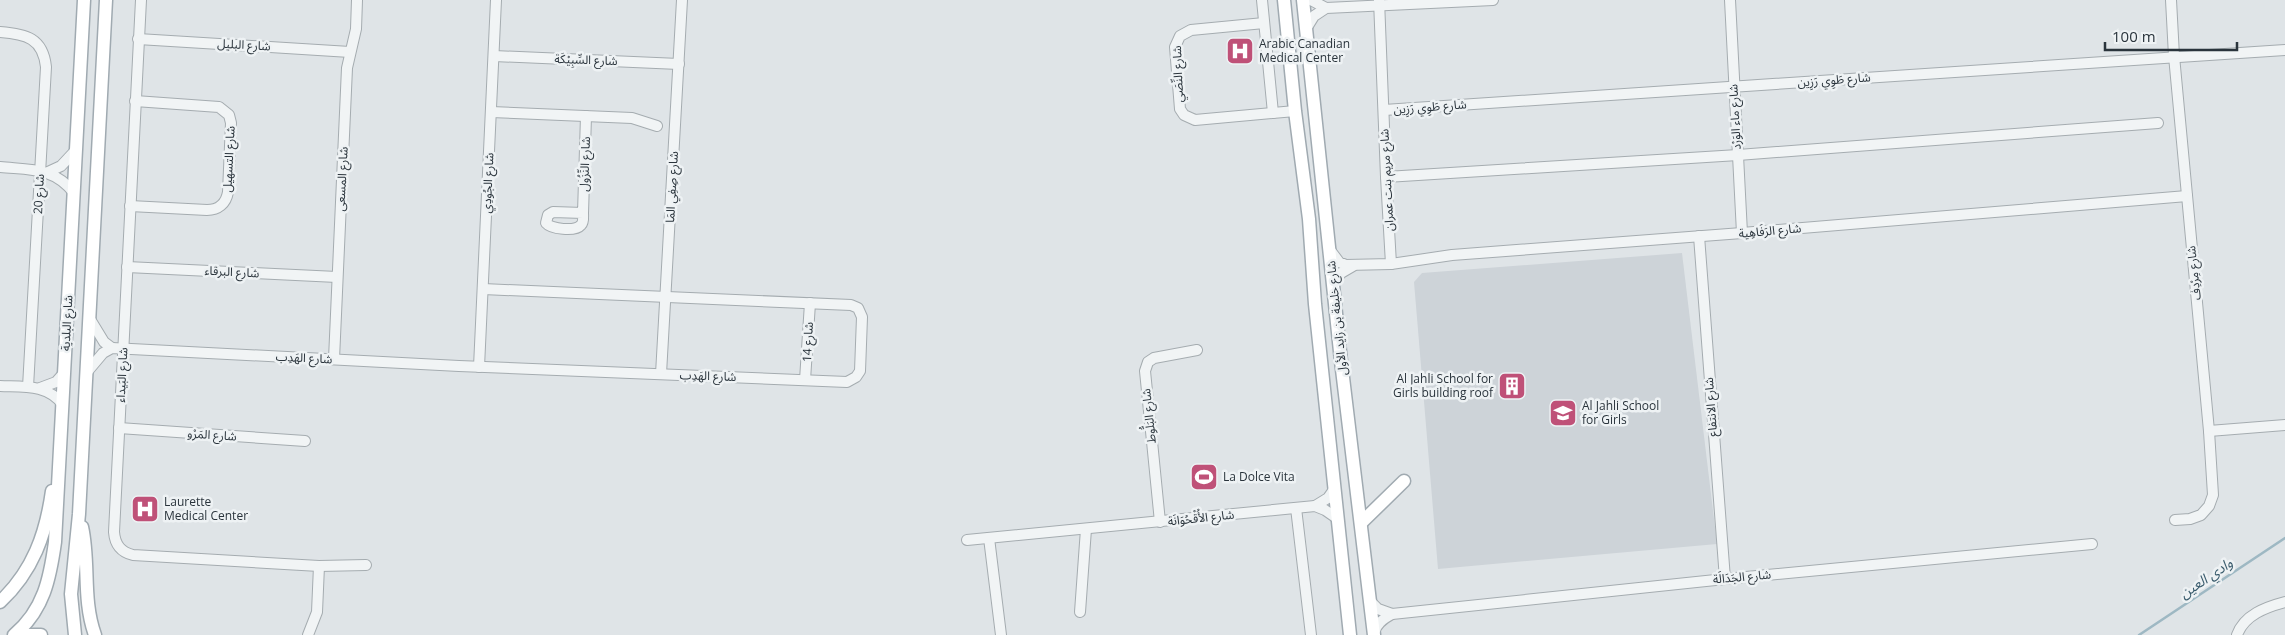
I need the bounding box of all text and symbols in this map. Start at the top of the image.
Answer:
scale bar [2105,20,2238,52]
text: 100 m [2112,26,2156,46]
street label: شارع البليل [217,35,271,55]
place label: Arabic Canadian Medical Center [1259,35,1350,66]
hospital icon: Arabic Canadian Medical Center [1225,36,1255,66]
street label: شارع النِّصَي [1168,45,1189,103]
street label: شارع السِّبِيْكَة [554,50,618,70]
street label: شارع طَوِي رَزِين [1797,68,1871,92]
street label: شارع ماء الوَرْد [1724,84,1746,150]
street label: شارع طَوِي رَزِين [1393,95,1467,119]
street label: شارع التسهيل [218,125,240,193]
street label: شارع مريم بنت عمران [1375,128,1399,232]
street label: شارع النِّزُول [575,136,595,192]
street label: شارع المسعى [331,146,353,212]
street label: شارع صِفِي المَا [661,151,684,223]
street label: شارع الجُودِي [477,152,499,214]
street label: شارع 20 [29,173,49,215]
street label: شارع الرَفَاهِية [1738,219,1802,243]
street label: شارع مِرْدِف [2182,245,2206,301]
street label: شارع خليفة بن زايد الأول [1322,260,1352,376]
street label: شارع البرقاء [204,262,260,282]
street label: شارع البلدية [57,295,77,351]
street label: شارع 14 [798,321,818,363]
street label: شارع البَيداء [112,347,132,403]
street label: شارع الهَدِب [275,348,333,368]
street label: شارع الهَدِب [679,366,737,386]
place label: Al Jahli School for Girls building roof [1393,370,1494,401]
building icon: Al Jahli School for Girls building roof [1497,371,1527,401]
street label: شارع الانتفاع [1700,377,1722,437]
street label: شارع البَلُّوط [1135,388,1161,445]
place label: Al Jahli School for Girls [1582,397,1659,428]
school or university icon: Al Jahli School for Girls [1548,398,1578,428]
street label: شارع المَرْو [187,424,237,446]
sports icon: La Dolce Vita [1189,462,1219,492]
place label: La Dolce Vita [1223,468,1295,485]
place label: Laurette Medical Center [164,493,248,524]
hospital icon: Laurette Medical Center [130,494,160,524]
street label: شارع الأُقْحُوَانَة [1167,505,1235,530]
water label: وادي العين [2175,553,2237,604]
street label: شارع الجَدَالَة [1712,565,1772,589]

